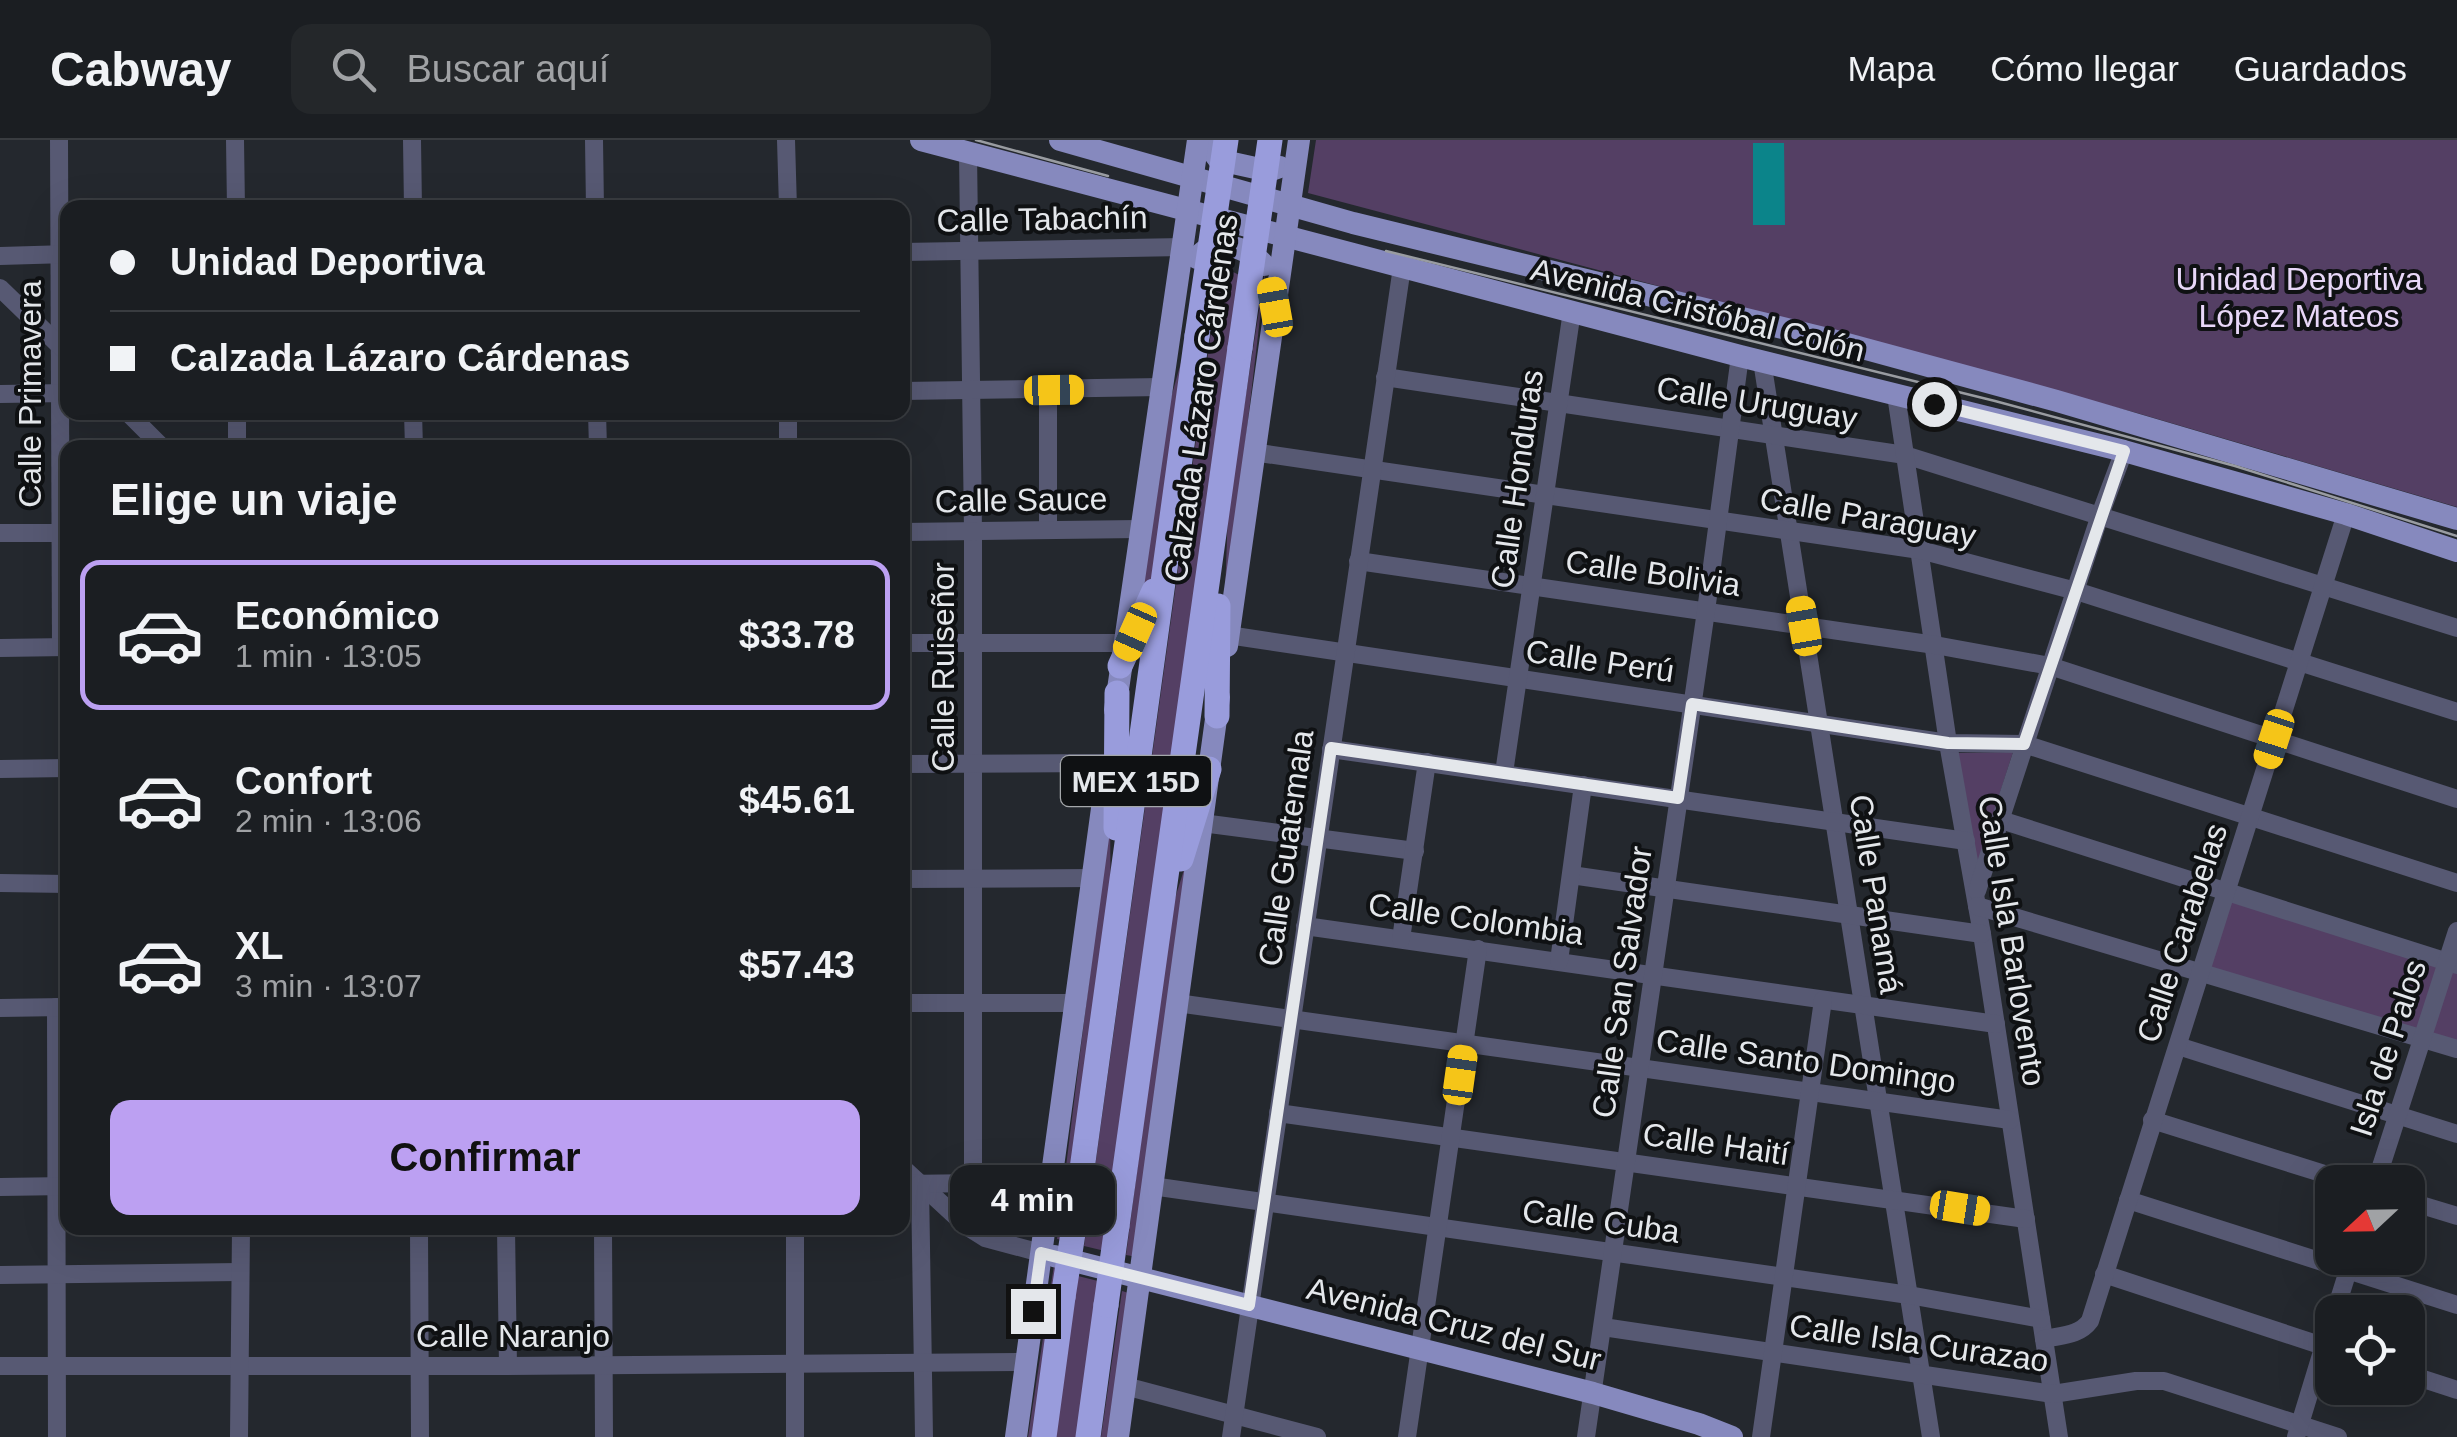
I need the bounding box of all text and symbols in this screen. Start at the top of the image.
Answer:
search box [291,24,991,114]
icon: search [326,42,381,97]
text: Cabway [50,43,231,96]
text: Buscar aquí [406,48,609,90]
text: Mapa [1848,49,1935,88]
text: Cómo llegar [1990,49,2179,88]
text: Guardados [2234,49,2407,88]
street label: Calle Tabachín [936,199,1148,239]
street label: Calzada Lázaro Cárdenas [1157,211,1245,585]
text: Unidad Deportiva [170,241,485,283]
street label: Avenida Cristóbal Colón [1527,251,1869,369]
park label: Unidad Deportiva López Mateos [2175,261,2423,334]
car [1255,275,1295,339]
street label: Calle Primavera [12,280,48,508]
text: Calzada Lázaro Cárdenas [170,337,630,379]
street label: Calle Honduras [1484,367,1550,591]
street label: Calle Uruguay [1654,369,1860,437]
car [1024,374,1084,406]
route start [1912,382,1957,427]
text: Elige un viaje [110,474,398,525]
street label: Calle Sauce [934,480,1108,520]
street label: Calle Paraguay [1757,480,1979,554]
street label: Calle Bolivia [1563,543,1743,603]
street label: Calle Ruiseñor [925,562,961,772]
icon: car [115,590,205,680]
car [1784,594,1824,658]
text: Económico [235,595,440,637]
car [1109,598,1161,666]
text: $33.78 [739,614,855,656]
street label: Calle Perú [1524,633,1676,689]
text: 1 min · 13:05 [235,638,422,674]
car [2250,706,2298,772]
street label: Calle Guatemala [1252,727,1320,969]
icon: car [115,755,205,845]
road number: MEX 15D [1061,756,1211,806]
text: Confort [235,760,372,802]
text: $45.61 [739,779,855,821]
street label: Calle Panamá [1842,792,1910,996]
street label: Calle Isla Barlovento [1971,793,2053,1089]
text: 2 min · 13:06 [235,803,422,839]
street label: Calle Carabelas [2130,819,2234,1047]
street label: Calle San Salvador [1585,844,1659,1120]
street label: Calle Colombia [1366,886,1586,952]
icon: car [115,920,205,1010]
text: XL [235,925,284,967]
text: $57.43 [739,944,855,986]
street label: Isla de Palos [2343,955,2433,1141]
text: 3 min · 13:07 [235,968,422,1004]
street label: Calle Santo Domingo [1654,1022,1958,1100]
car [1441,1043,1479,1107]
button: Confirmar [110,1100,860,1215]
street label: Calle Haití [1640,1116,1792,1172]
north arrow [2315,1165,2425,1275]
map controls [2315,1165,2425,1405]
callout: 4 min [950,1166,1116,1236]
text: 4 min [991,1182,1074,1218]
car [1928,1188,1992,1228]
street label: Calle Cuba [1520,1192,1682,1250]
street label: Avenida Cruz del Sur [1303,1270,1605,1378]
route end [1011,1289,1056,1334]
button: locate [2315,1295,2425,1405]
street label: Calle Isla Curazao [1787,1307,2051,1379]
street label: Calle Naranjo [416,1318,610,1354]

